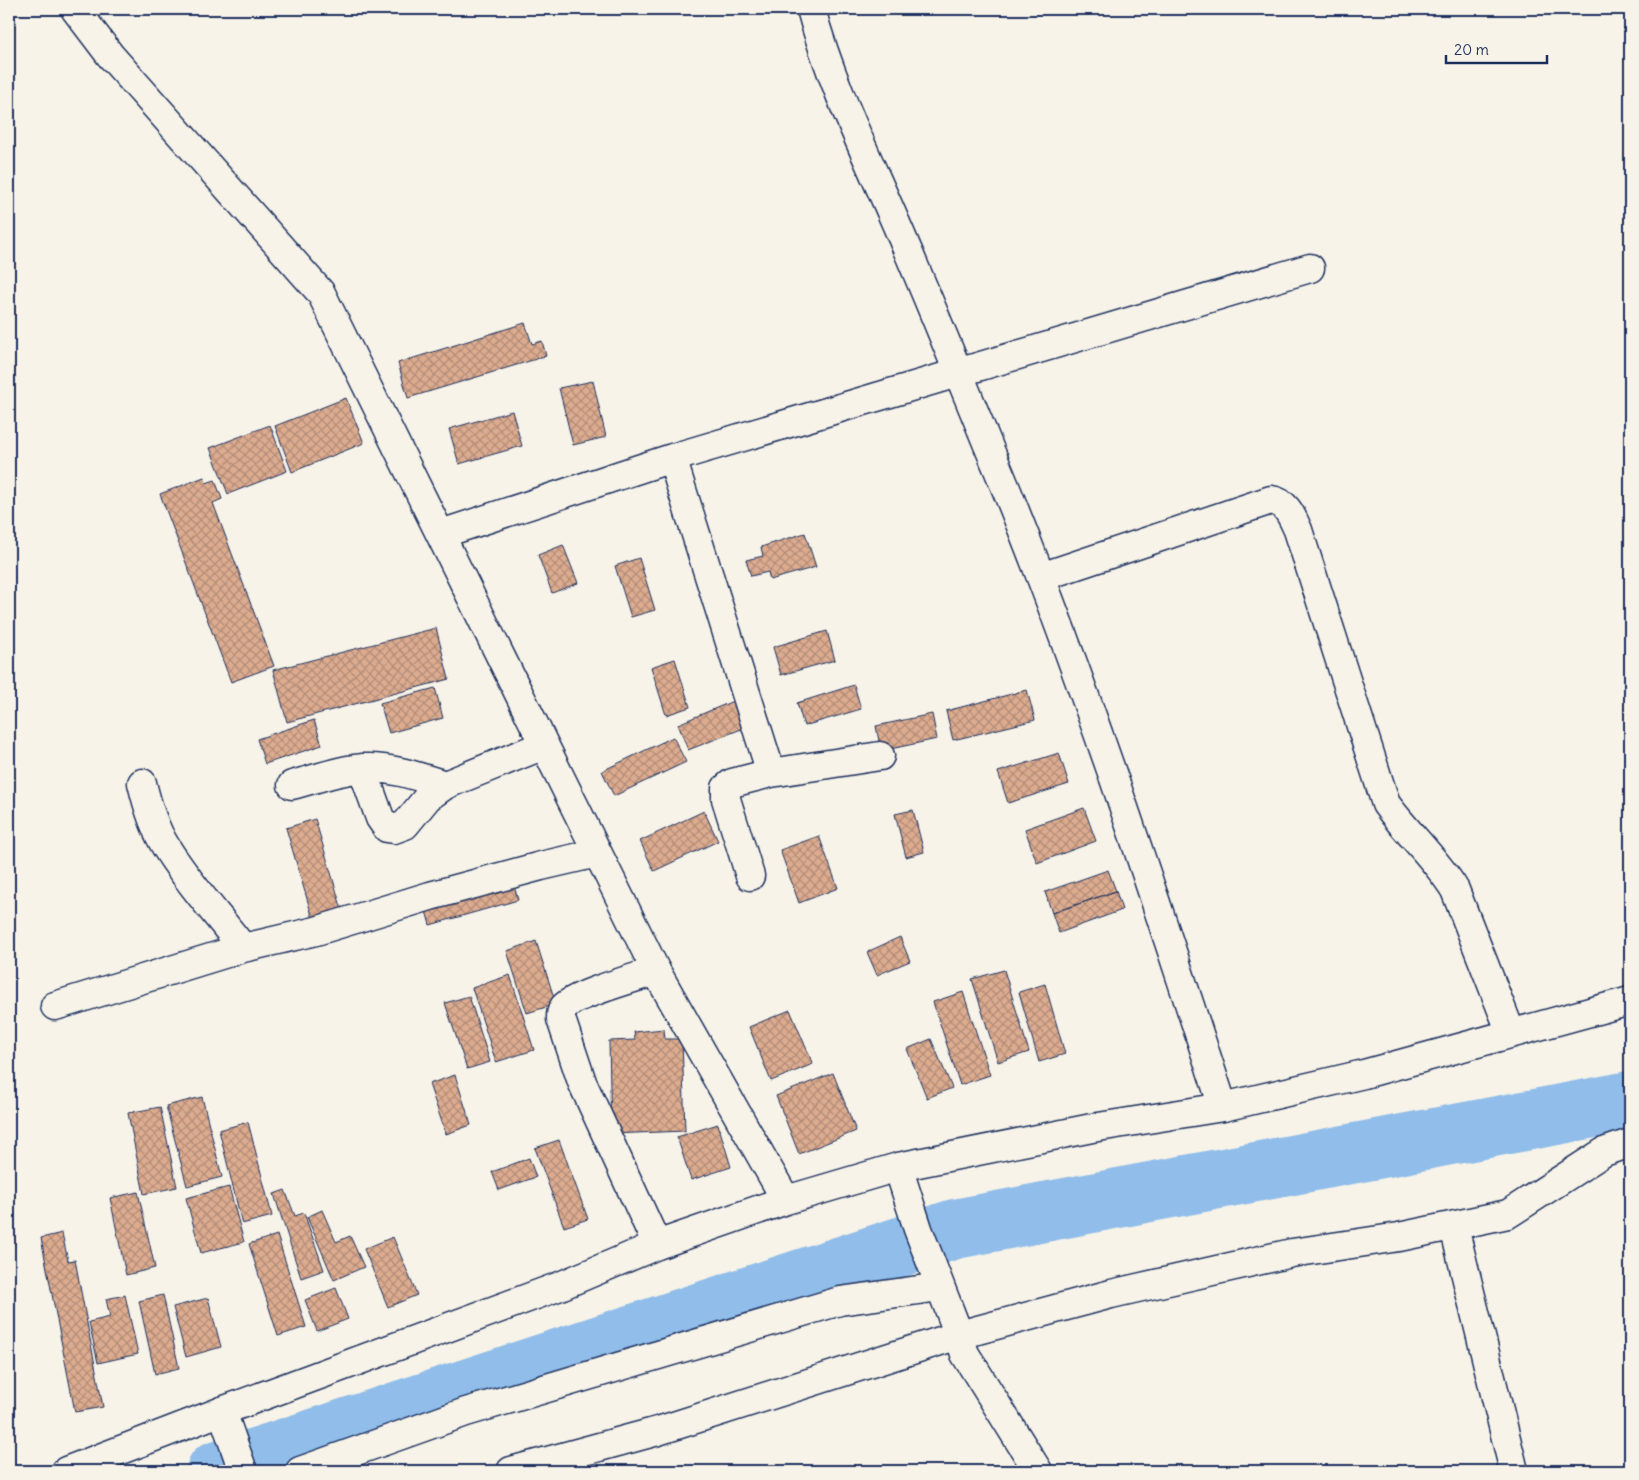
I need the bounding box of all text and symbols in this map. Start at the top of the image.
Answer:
scale bar [1446,32,1548,64]
text: 20 m [1454,40,1489,59]

